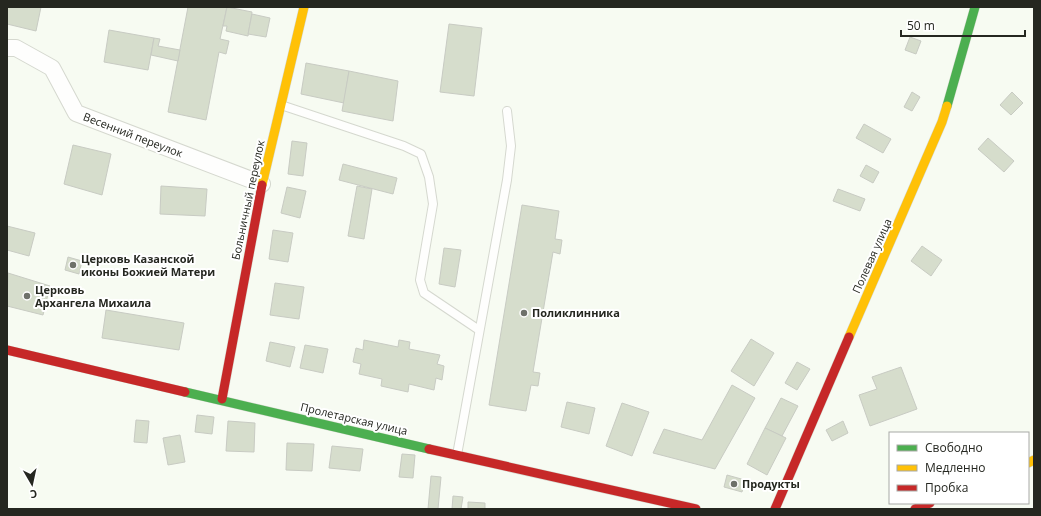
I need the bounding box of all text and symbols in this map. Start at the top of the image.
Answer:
scale bar [901,12,1025,38]
text: 50 m [907,17,935,34]
street label: Весенний переулок [81,109,185,161]
street label: Больничный переулок [227,138,268,261]
street label: Полевая улица [848,216,895,296]
place label: Церковь Казанской иконы Божией Матери [81,251,215,279]
marker: Церковь Казанской иконы Божией Матери [68,260,78,270]
place label: Церковь Архангела Михаила [35,282,151,310]
marker: Церковь Архангела Михаила [22,291,32,301]
place label: Поликлинника [532,305,620,320]
marker: Поликлинника [519,308,529,318]
street label: Пролетарская улица [299,399,409,438]
legend [889,432,1029,504]
text: Свободно [925,439,983,456]
text: Медленно [925,459,985,476]
north arrow [12,464,52,504]
place label: Продукты [742,476,800,491]
marker: Продукты [729,479,739,489]
text: Пробка [925,479,968,496]
text: С [29,486,38,502]

